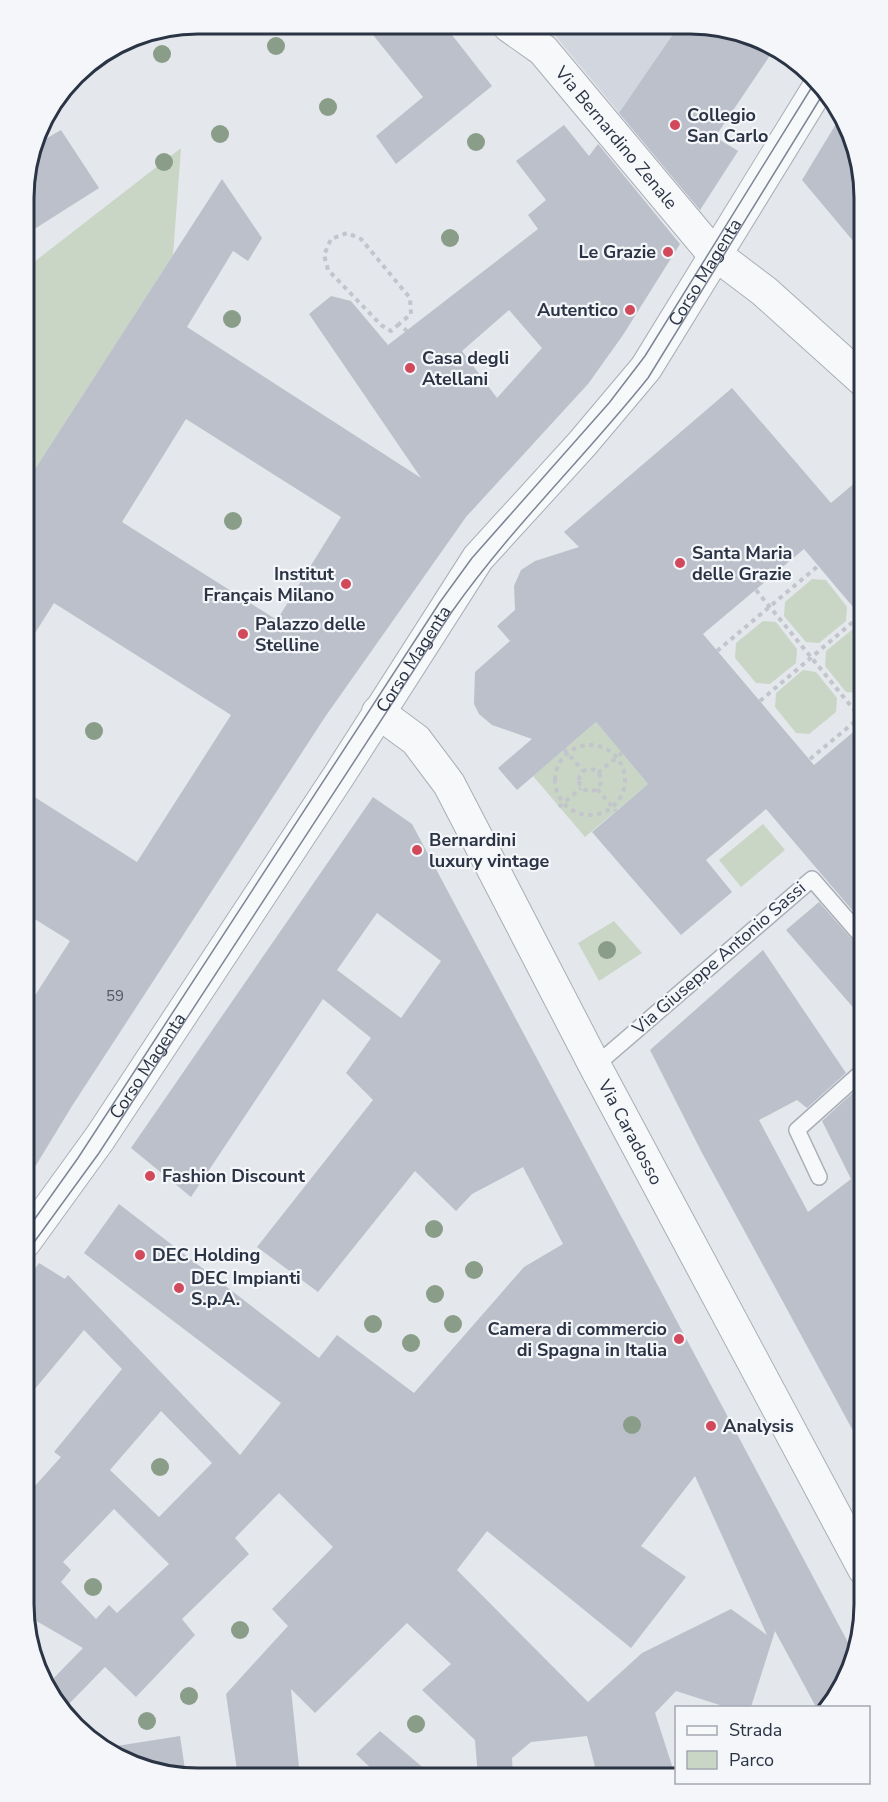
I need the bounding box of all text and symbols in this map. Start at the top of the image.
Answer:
street label: Via Bernardino Zenale [549,61,683,214]
place label: Collegio San Carlo [687,103,768,148]
marker: Collegio San Carlo [668,118,682,132]
street label: Corso Magenta [663,214,747,331]
place label: Le Grazie [578,240,656,264]
marker: Le Grazie [661,245,675,259]
place label: Autentico [537,298,618,322]
marker: Autentico [623,303,637,317]
place label: Casa degli Atellani [422,346,509,391]
marker: Casa degli Atellani [403,361,417,375]
place label: Santa Maria delle Grazie [692,541,792,586]
marker: Santa Maria delle Grazie [673,556,687,570]
place label: Institut Français Milano [204,562,334,607]
marker: Institut Français Milano [339,577,353,591]
street label: Corso Magenta [370,601,456,717]
place label: Palazzo delle Stelline [255,612,366,657]
marker: Palazzo delle Stelline [236,627,250,641]
place label: Bernardini luxury vintage [429,828,550,873]
marker: Bernardini luxury vintage [410,843,424,857]
street label: Via Giuseppe Antonio Sassi [627,876,811,1041]
house number: 59 [106,986,124,1006]
street label: Corso Magenta [104,1008,191,1124]
street label: Via Caradosso [592,1075,668,1189]
place label: Fashion Discount [162,1164,305,1188]
marker: Fashion Discount [143,1169,157,1183]
place label: DEC Holding [152,1243,260,1267]
marker: DEC Holding [133,1248,147,1262]
place label: DEC Impianti S.p.A. [191,1266,301,1311]
marker: DEC Impianti S.p.A. [172,1281,186,1295]
place label: Camera di commercio di Spagna in Italia [487,1317,667,1362]
marker: Camera di commercio di Spagna in Italia [672,1332,686,1346]
place label: Analysis [723,1414,794,1438]
marker: Analysis [704,1419,718,1433]
legend [675,1706,870,1784]
text: Strada [729,1718,782,1742]
text: Parco [729,1748,774,1772]

